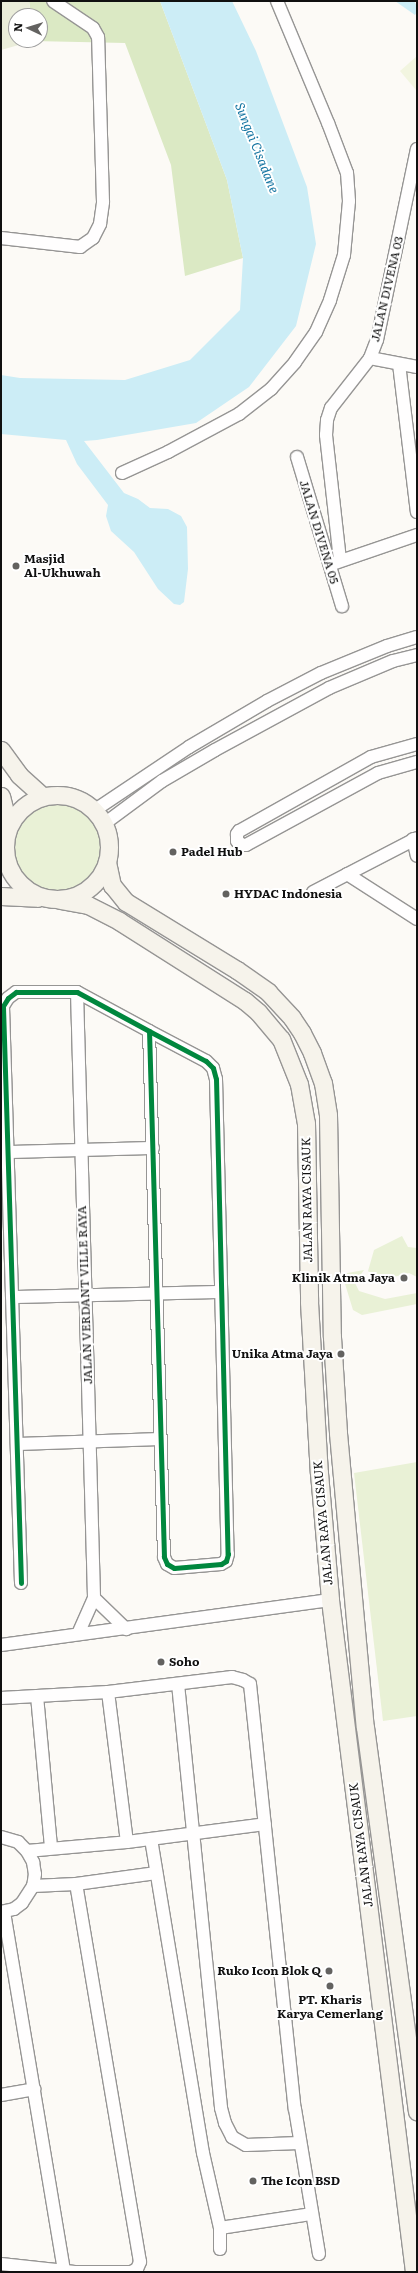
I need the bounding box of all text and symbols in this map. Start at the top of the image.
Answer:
north arrow [8,8,48,48]
text: N [9,22,25,32]
water label: Sungai Cisadane [232,100,282,196]
street label: JALAN DIVENA 03 [368,235,406,343]
street label: JALAN DIVENA 05 [296,478,342,586]
place label: Masjid Al-Ukhuwah [24,552,101,580]
marker: Masjid Al-Ukhuwah [11,561,21,571]
place label: Padel Hub [181,845,243,859]
marker: Padel Hub [168,847,178,857]
place label: HYDAC Indonesia [234,887,342,901]
marker: HYDAC Indonesia [221,889,231,899]
street label: JALAN RAYA CISAUK [299,1137,315,1263]
street label: JALAN VERDANT VILLE RAYA [75,1205,95,1385]
place label: Klinik Atma Jaya [292,1271,395,1285]
marker: Klinik Atma Jaya [398,1272,410,1284]
place label: Unika Atma Jaya [232,1347,333,1361]
marker: Unika Atma Jaya [336,1349,346,1359]
street label: JALAN RAYA CISAUK [310,1460,336,1586]
place label: Soho [169,1655,199,1669]
marker: Soho [156,1657,166,1667]
street label: JALAN RAYA CISAUK [346,1782,376,1908]
place label: Ruko Icon Blok Q [217,1964,321,1978]
marker: Ruko Icon Blok Q [324,1966,334,1976]
marker: PT. Kharis Karya Cemerlang [325,1981,335,1991]
place label: PT. Kharis Karya Cemerlang [277,1993,383,2021]
place label: The Icon BSD [261,2174,340,2188]
marker: The Icon BSD [248,2176,258,2186]

